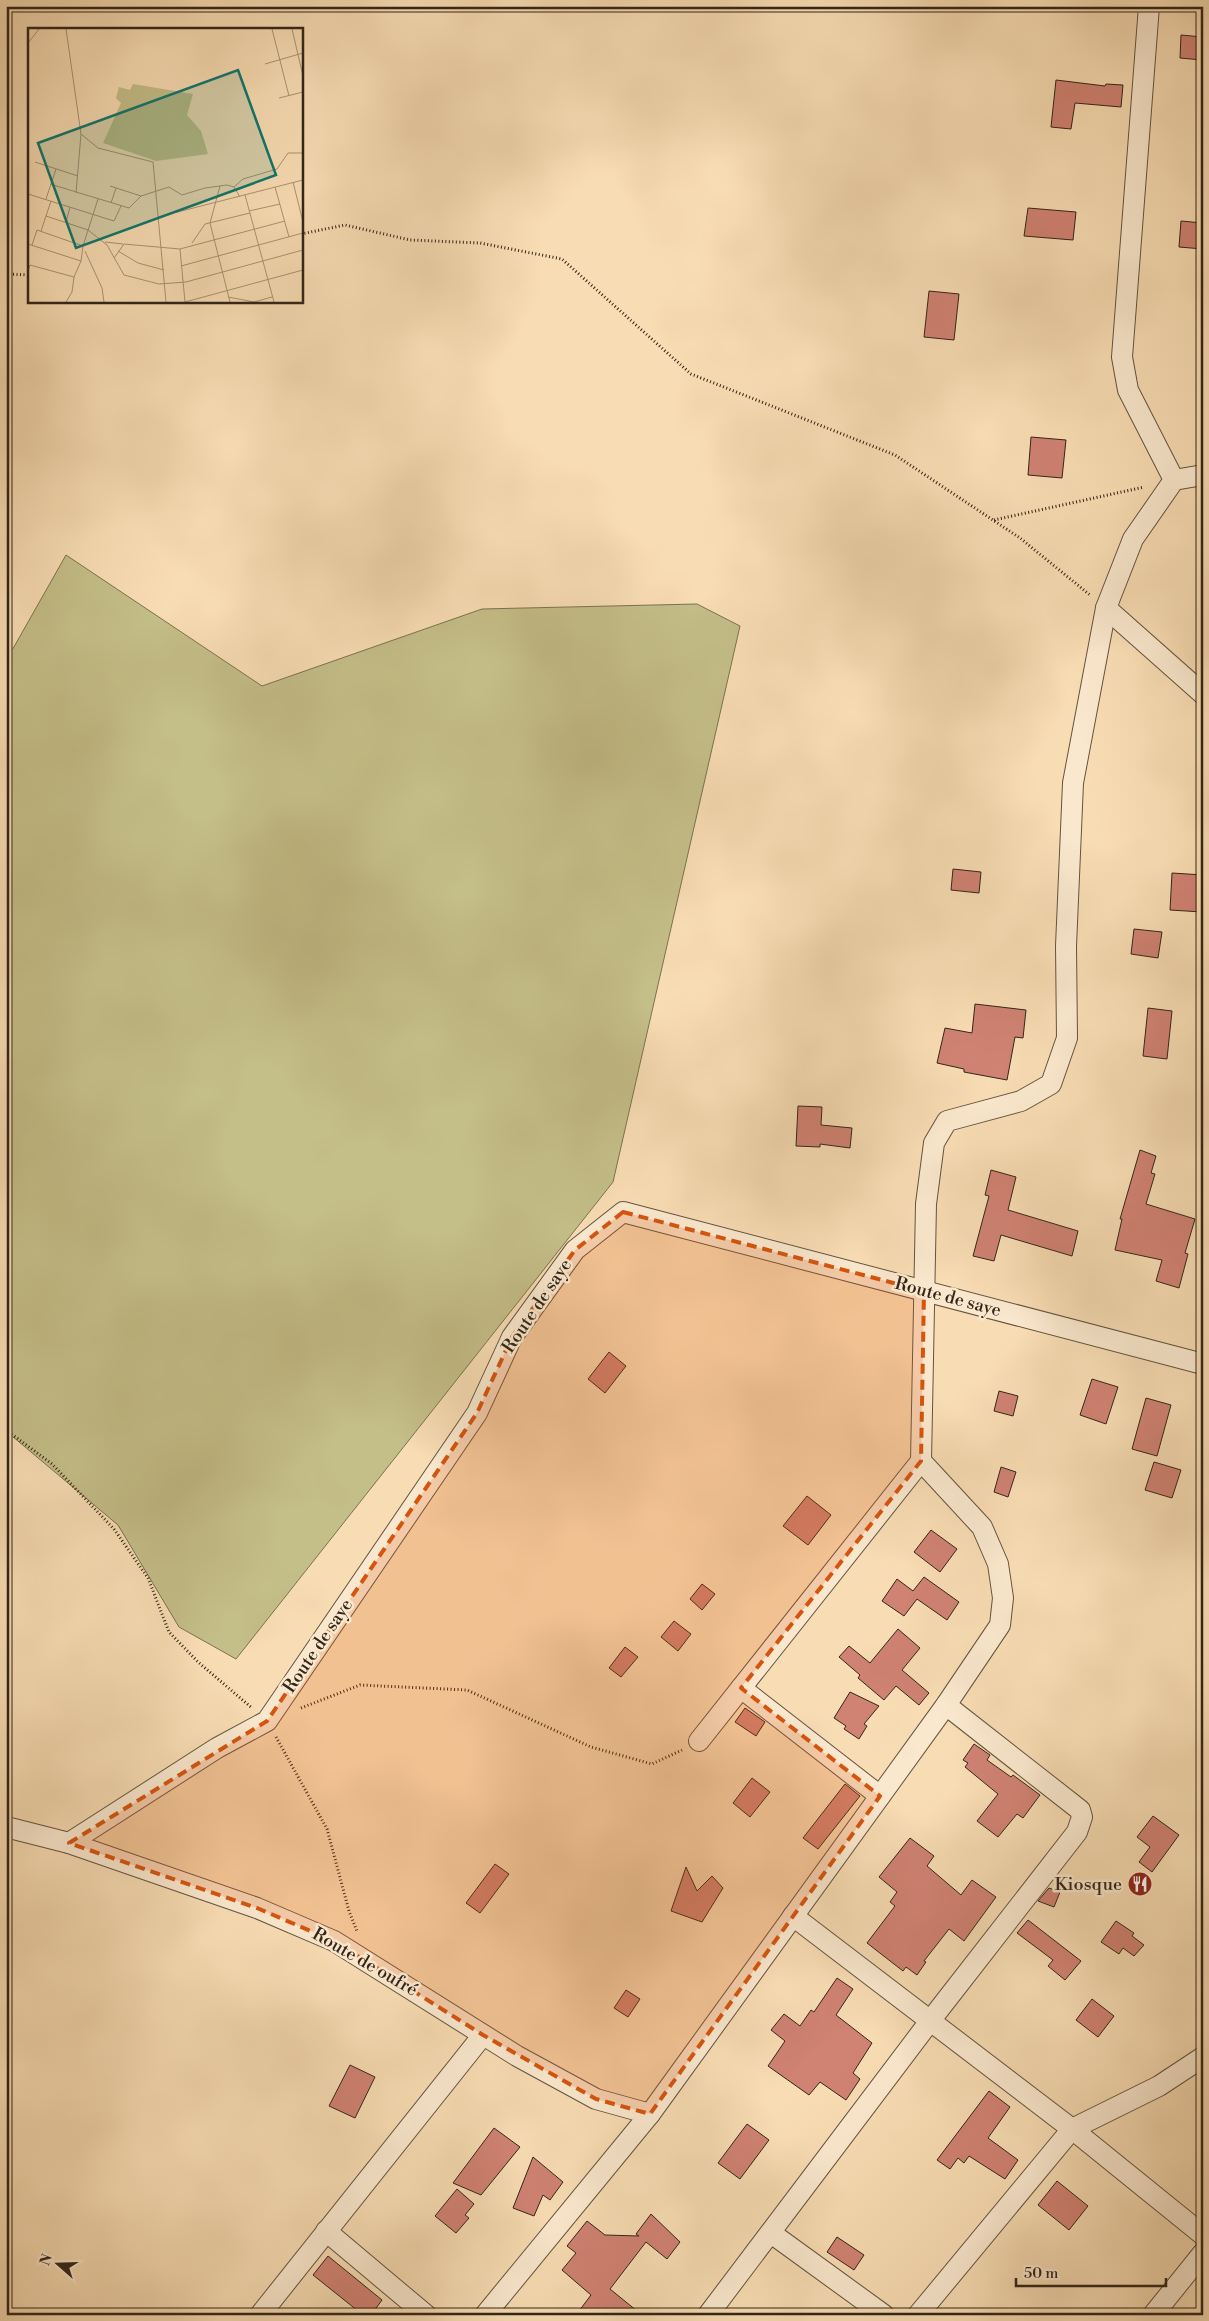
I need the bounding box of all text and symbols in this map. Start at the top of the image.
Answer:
inset map [28,28,302,302]
street label: Route de saye [497,1254,577,1358]
street label: Route de saye [892,1272,1004,1322]
street label: Route de saye [278,1594,358,1698]
restaurant icon: Kiosque [1127,1871,1153,1897]
place label: Kiosque [1054,1873,1122,1896]
street label: Route de oufré [308,1922,422,2002]
north arrow [32,2238,82,2288]
text: N [36,2252,57,2268]
scale bar [1016,2256,1166,2288]
text: 50 m [1024,2264,1058,2283]

